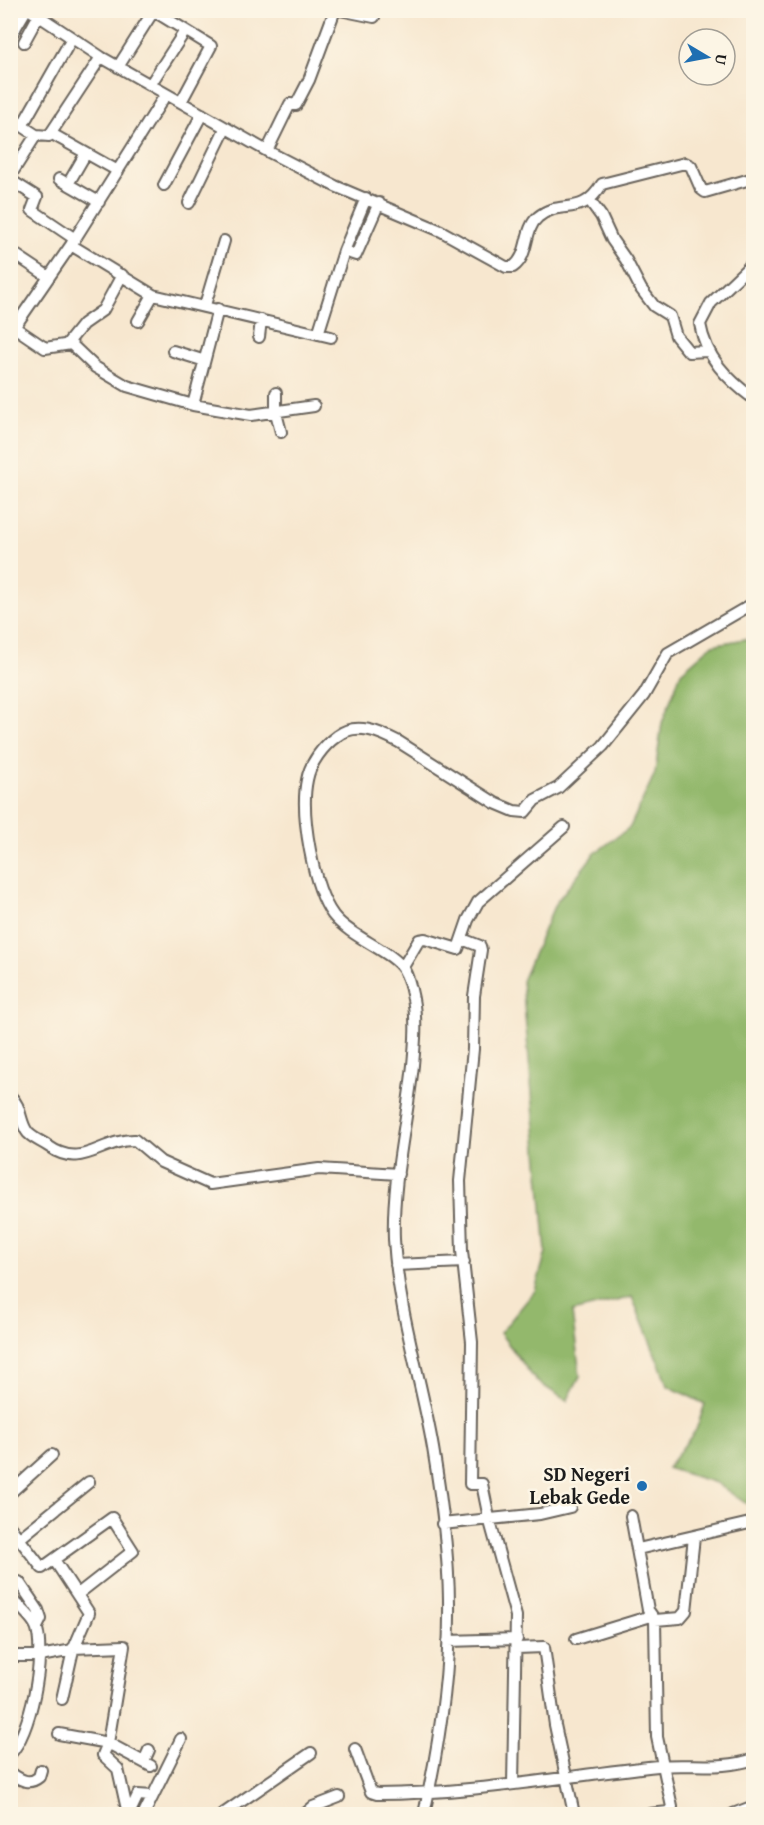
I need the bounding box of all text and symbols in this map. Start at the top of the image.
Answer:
north arrow [677,27,737,87]
text: U [709,52,735,67]
place label: SD Negeri Lebak Gede [530,1459,630,1511]
marker: SD Negeri Lebak Gede [635,1479,649,1493]

